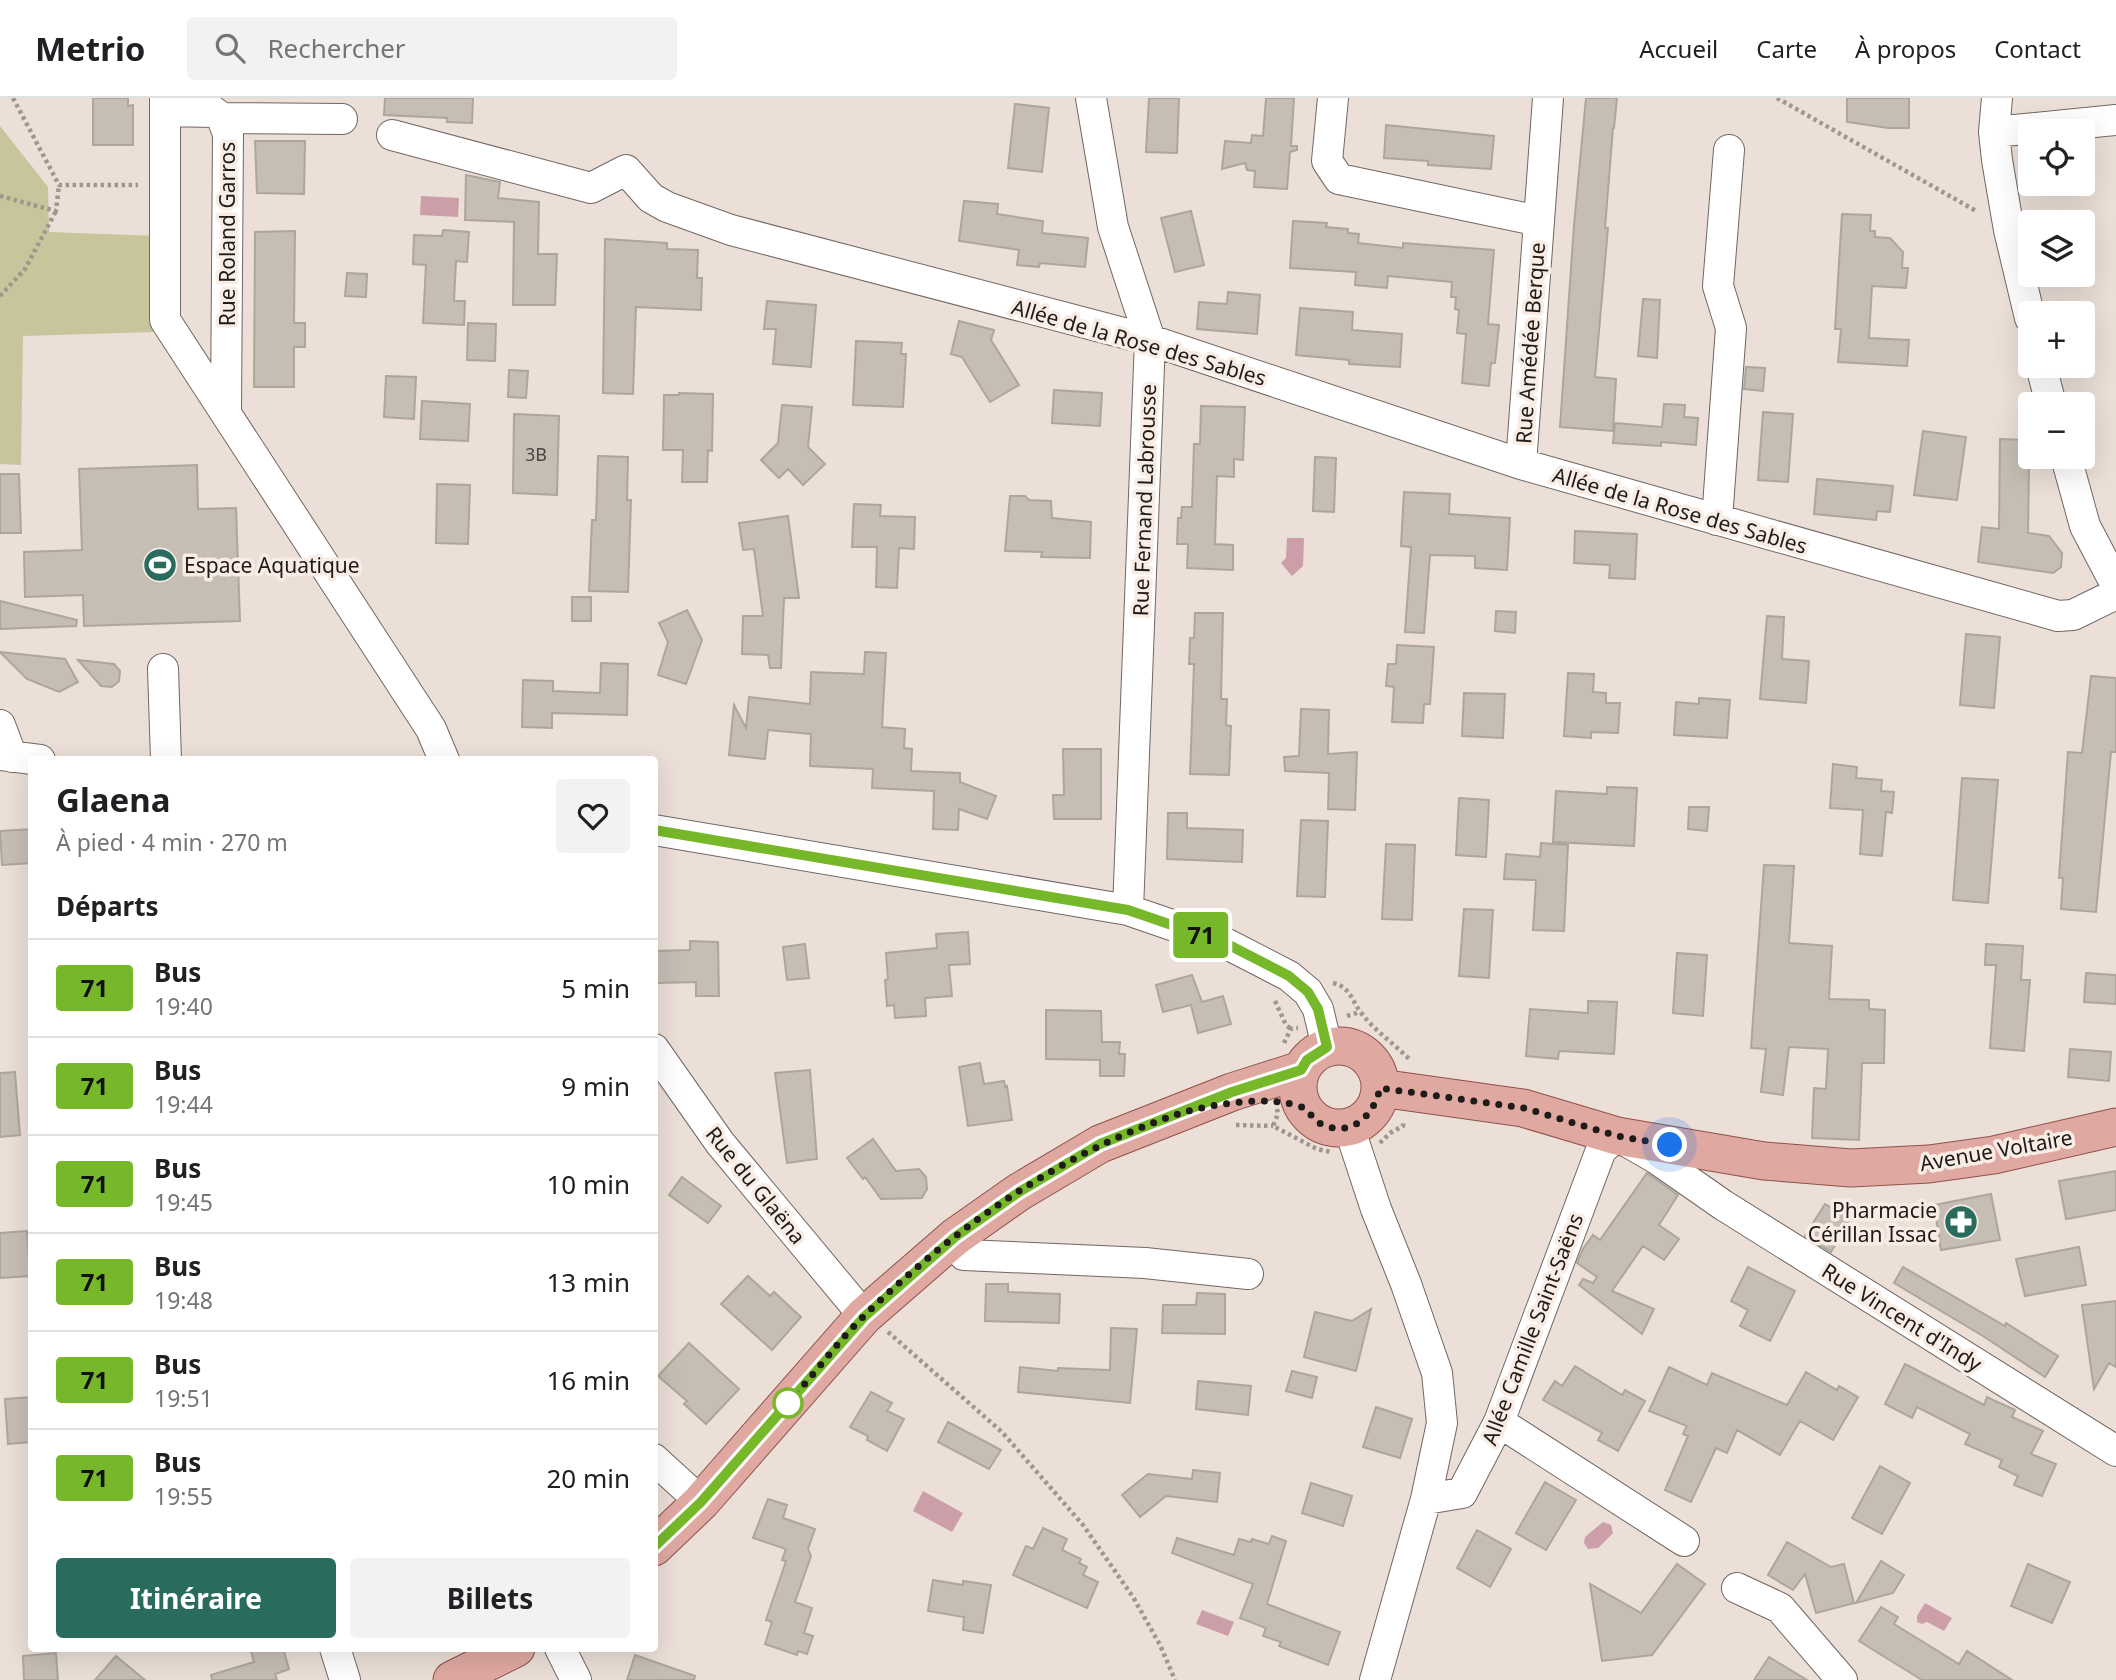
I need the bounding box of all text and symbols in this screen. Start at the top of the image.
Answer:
search box [187,17,677,80]
text: Metrio [35,26,145,71]
icon: search [211,29,249,67]
text: Rechercher [267,30,406,66]
text: Accueil [1639,32,1718,65]
text: Carte [1756,32,1817,65]
text: À propos [1855,32,1956,65]
text: Contact [1994,32,2081,65]
map controls [2018,119,2095,469]
button: locate [2018,119,2095,196]
street label: Rue Roland Garros [213,142,241,326]
button: layers [2018,210,2095,287]
street label: Rue Amédée Berque [1509,241,1551,445]
street label: Allée de la Rose des Sables [1009,292,1269,392]
button: + [2018,301,2095,378]
street label: Rue Fernand Labrousse [1126,383,1162,617]
button: − [2018,392,2095,469]
house number: 3B [525,442,547,466]
street label: Allée de la Rose des Sables [1550,460,1810,560]
sports icon: Espace Aquatique [141,546,179,584]
place label: Espace Aquatique [184,551,360,579]
text: Glaena [56,777,170,822]
button: heart [556,779,630,853]
text: À pied · 4 min · 270 m [56,826,288,858]
text: Départs [56,888,159,924]
line badge: 71 [1170,912,1232,958]
text: 71 [1187,918,1215,951]
text: Bus [154,954,201,990]
text: 5 min [561,970,630,1006]
text: 71 [81,971,108,1004]
text: 19:40 [154,990,213,1022]
text: Bus [154,1052,201,1088]
text: 9 min [561,1068,630,1104]
text: 71 [81,1069,108,1102]
text: 19:44 [154,1088,213,1120]
street label: Rue du Glaëna [700,1120,812,1250]
street label: Avenue Voltaire [1918,1123,2074,1177]
your location [1652,1127,1687,1162]
text: Bus [154,1150,201,1186]
text: 10 min [546,1166,630,1202]
text: 71 [81,1167,108,1200]
text: 19:45 [154,1186,213,1218]
place label: Pharmacie Cérillan Issac [1808,1196,1937,1248]
pharmacy icon: Pharmacie Cérillan Issac [1942,1203,1980,1241]
street label: Allée Camille Saint-Saëns [1475,1209,1589,1449]
text: Bus [154,1248,201,1284]
street label: Rue Vincent d'Indy [1817,1256,1988,1378]
text: 13 min [546,1264,630,1300]
text: 71 [81,1265,108,1298]
text: 19:48 [154,1284,213,1316]
text: Bus [154,1346,201,1382]
text: 16 min [546,1362,630,1398]
text: 71 [81,1363,108,1396]
text: 19:51 [154,1382,213,1414]
unlabelled marker [773,1388,803,1418]
text: Bus [154,1444,201,1480]
text: 20 min [546,1460,630,1496]
text: 71 [81,1461,108,1494]
text: 19:55 [154,1480,213,1512]
button: Itinéraire [56,1558,336,1638]
button: Billets [350,1558,630,1638]

